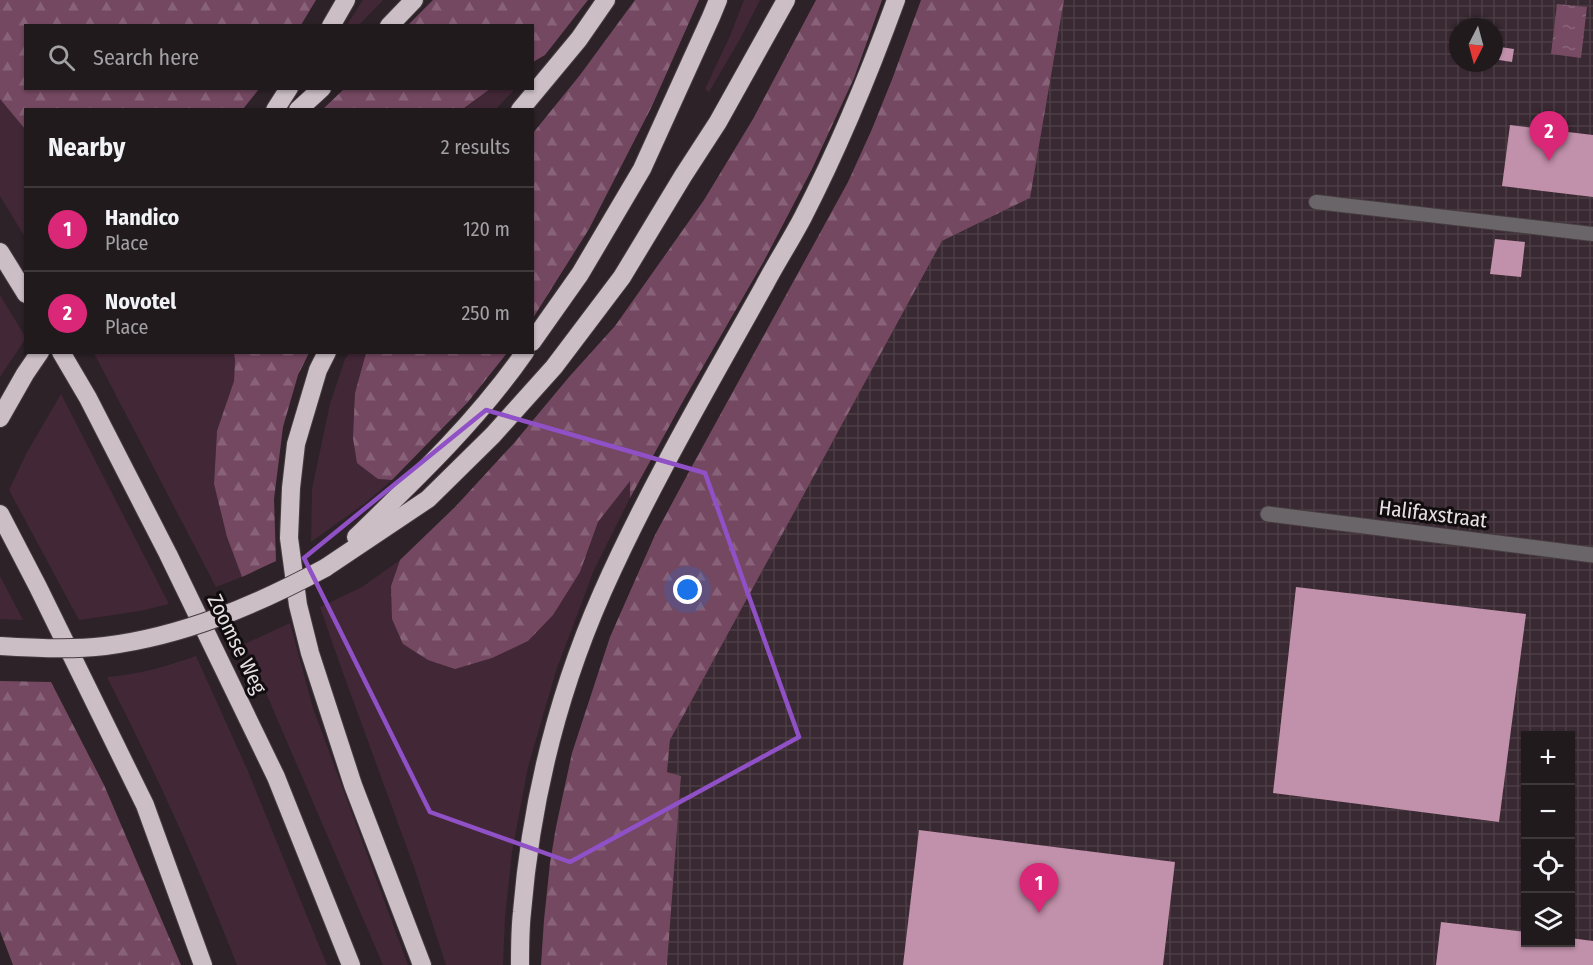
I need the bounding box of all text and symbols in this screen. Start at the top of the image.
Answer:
north arrow [1449,18,1503,72]
search box [24,24,534,90]
icon: search [45,41,78,74]
text: Search here [93,44,199,71]
pin: 2 [1530,112,1568,161]
text: Nearby [48,132,125,163]
text: 2 results [441,135,510,159]
text: Handico [105,204,179,231]
text: 1 [63,217,72,241]
text: 120 m [463,217,510,241]
text: Place [105,231,148,255]
text: Novotel [105,288,176,315]
text: 2 [63,301,72,325]
text: 250 m [462,301,510,325]
text: Place [105,315,148,339]
street label: Halifaxstraat [1377,494,1489,534]
your location [673,575,702,604]
street label: Zoomse Weg [202,590,272,698]
map controls [1521,731,1575,947]
button: + [1521,731,1575,785]
button: − [1521,785,1575,839]
button: locate [1521,839,1575,893]
pin: 1 [1020,864,1058,913]
button: layers [1521,893,1575,947]

